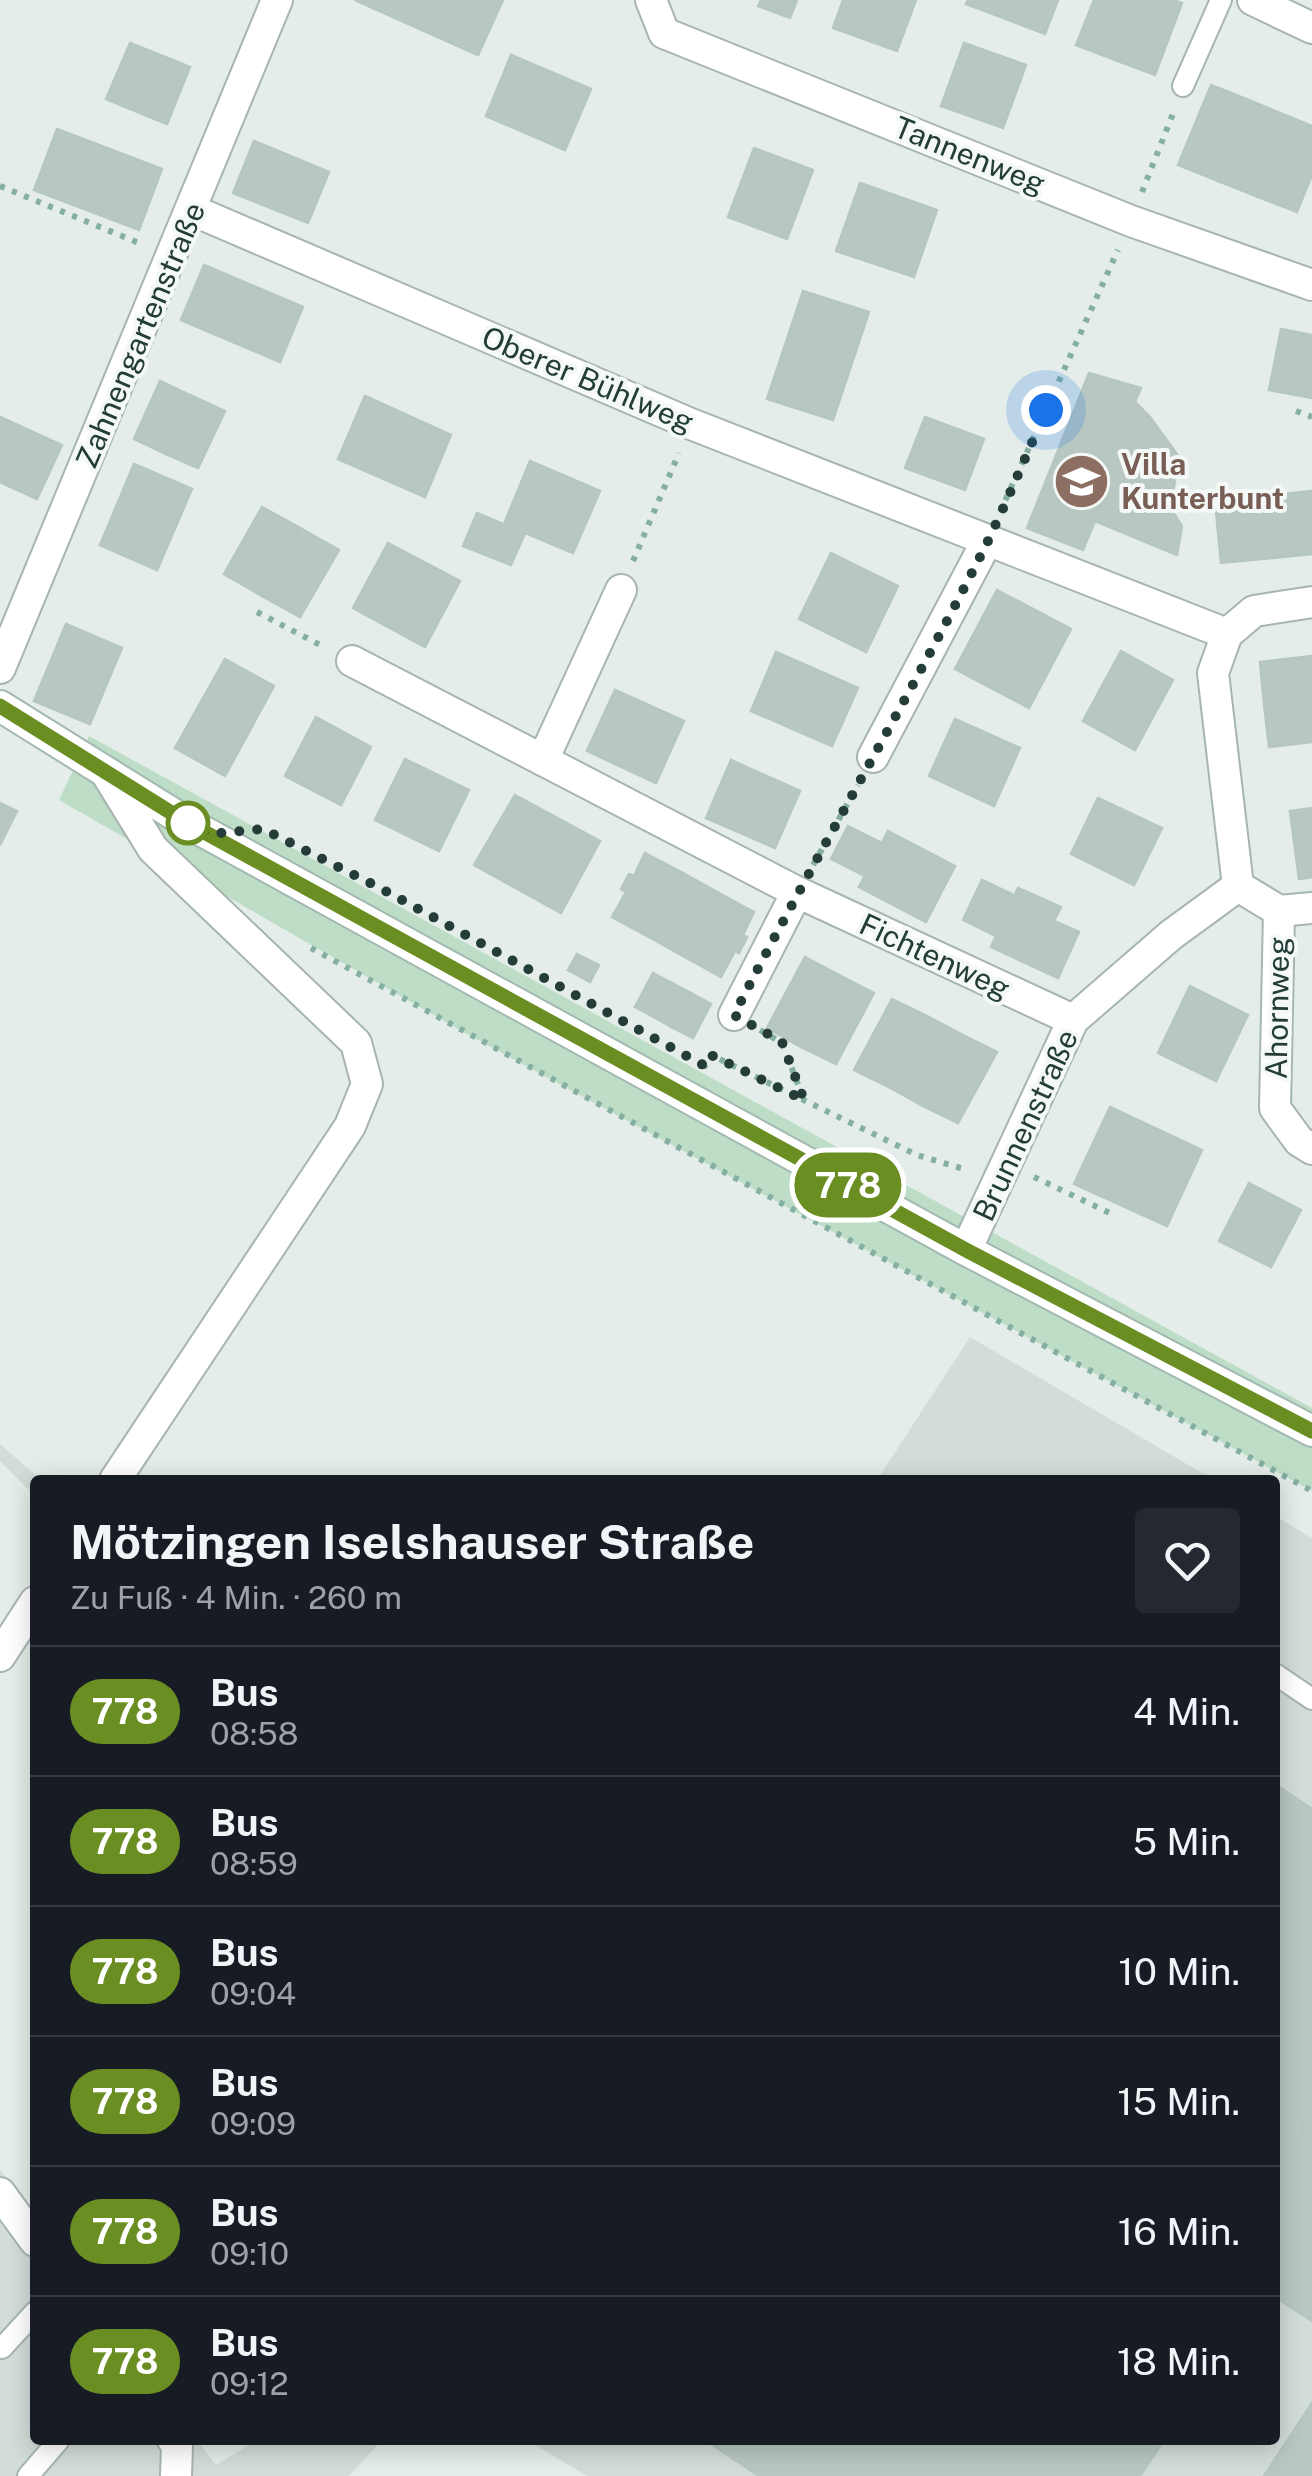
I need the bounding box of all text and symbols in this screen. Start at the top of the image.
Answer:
street label: Tannenweg [889,108,1051,202]
street label: Zahnengartenstraße [68,197,212,473]
street label: Oberer Bühlweg [477,318,699,440]
your location [1021,385,1071,435]
place label: Villa Kunterbunt [1121,446,1284,516]
school or university icon: Villa Kunterbunt [1052,451,1112,511]
unlabelled marker [167,802,209,844]
street label: Fichtenweg [854,906,1016,1006]
street label: Ahornweg [1258,936,1296,1080]
street label: Brunnenstraße [965,1023,1085,1227]
line badge: 778 [790,1152,906,1218]
text: 778 [814,1165,882,1206]
button: heart [1135,1508,1240,1613]
text: Mötzingen Iselshauser Straße [70,1513,754,1570]
text: Zu Fuß · 4 Min. · 260 m [70,1579,402,1616]
text: Bus [210,1670,279,1715]
text: 4 Min. [1133,1689,1240,1734]
text: 778 [91,1691,159,1732]
text: 08:58 [210,1715,299,1752]
text: Bus [210,1800,279,1845]
text: 5 Min. [1133,1819,1240,1864]
text: 778 [91,1821,159,1862]
text: 08:59 [210,1845,298,1882]
text: Bus [210,1930,279,1975]
text: 10 Min. [1118,1949,1240,1994]
text: 778 [91,1951,159,1992]
text: 09:04 [210,1975,296,2012]
text: Bus [210,2060,279,2105]
text: 15 Min. [1117,2079,1240,2124]
text: 778 [91,2081,159,2122]
text: 09:09 [210,2105,296,2142]
text: Bus [210,2190,279,2235]
text: 16 Min. [1118,2209,1240,2254]
text: 778 [91,2211,159,2252]
text: 09:10 [210,2235,289,2272]
text: Bus [210,2320,279,2365]
text: 18 Min. [1117,2339,1240,2384]
text: 778 [91,2341,159,2382]
text: 09:12 [210,2365,289,2402]

